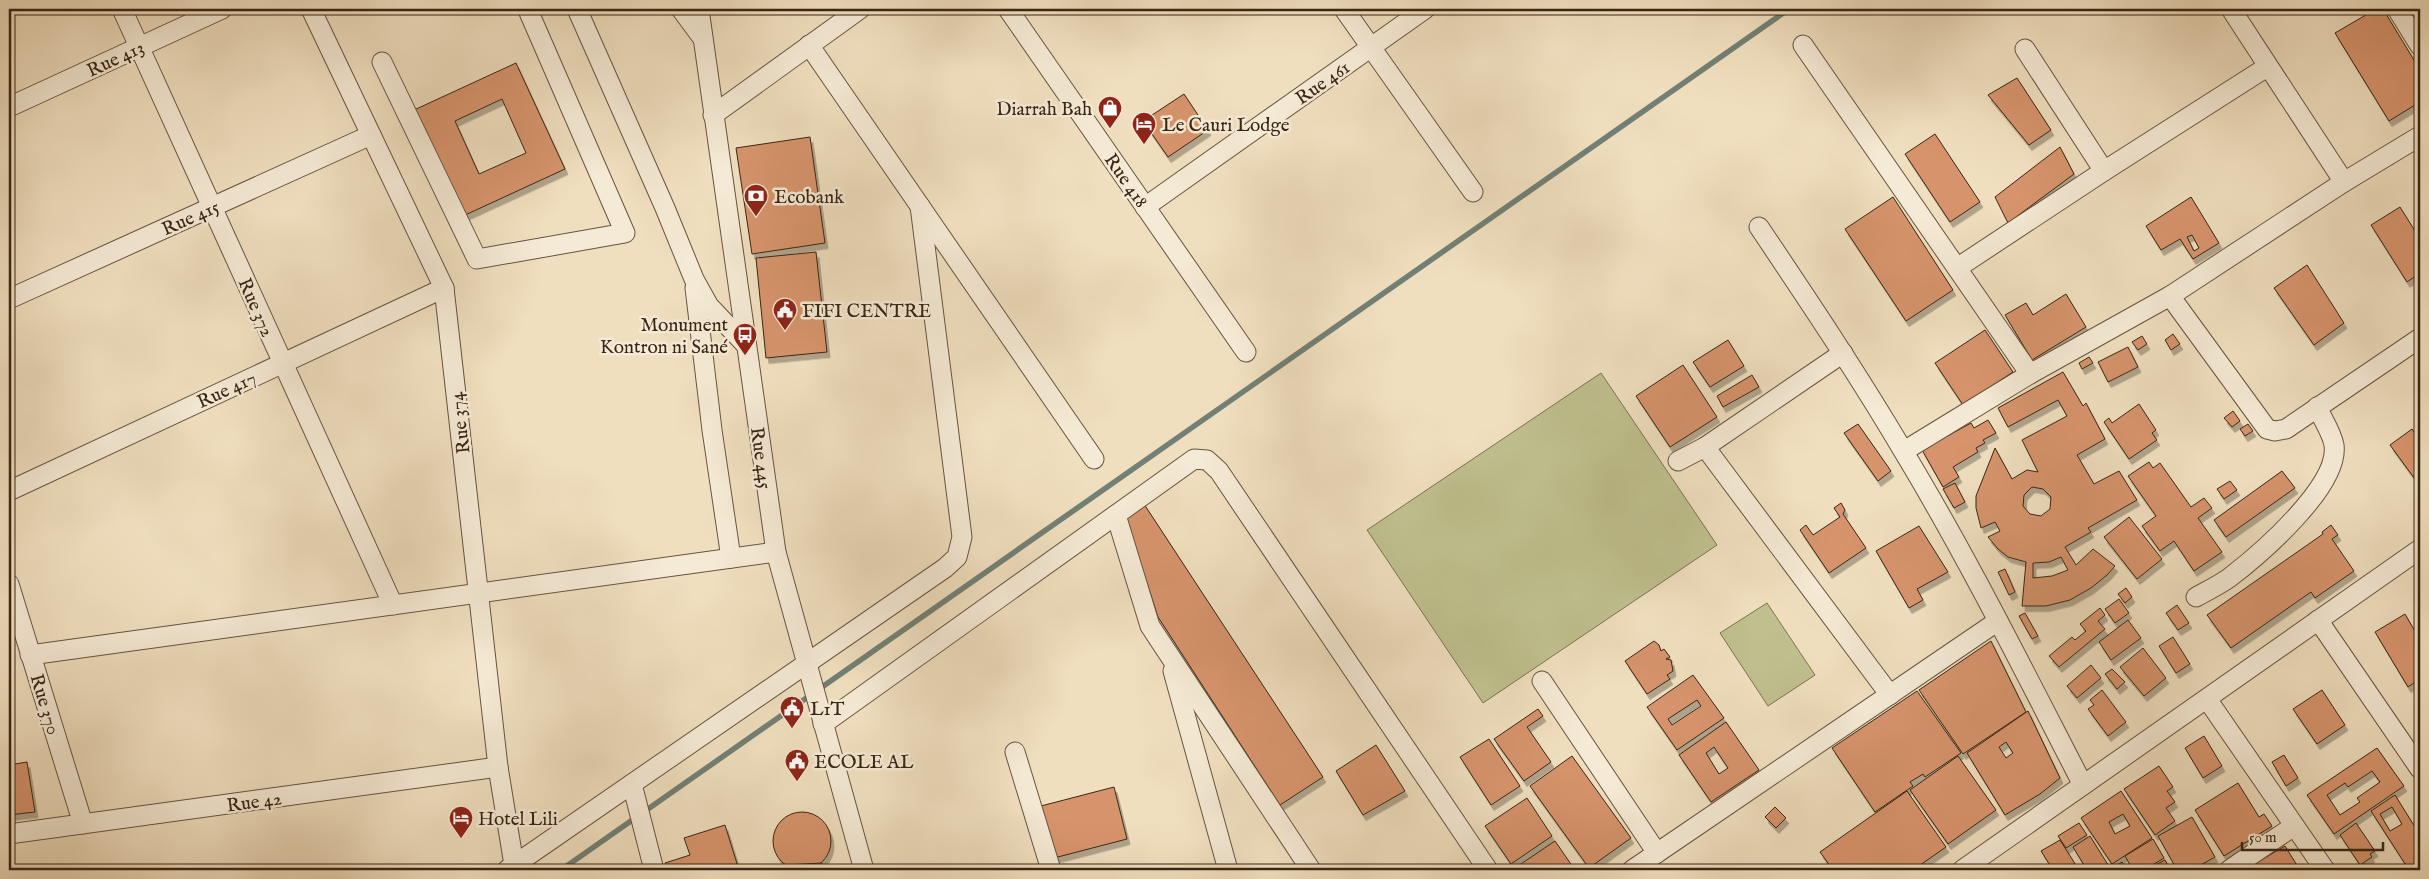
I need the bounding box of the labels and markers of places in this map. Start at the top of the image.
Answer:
shop icon: Diarrah Bah [1097,95,1123,129]
place label: Diarrah Bah [996,98,1092,122]
hotel icon: Le Cauri Lodge [1131,111,1157,145]
place label: Le Cauri Lodge [1162,114,1290,138]
bank icon: Ecobank [743,183,769,217]
place label: Ecobank [774,186,845,210]
public building icon: FIFI CENTRE [772,297,798,331]
place label: FIFI CENTRE [802,300,931,324]
place label: Monument Kontron ni Sané [600,314,728,360]
bus stop icon: Monument Kontron ni Sané [732,322,758,356]
public building icon: L1T [779,695,805,729]
place label: L1T [810,698,845,722]
public building icon: ECOLE AL [784,748,810,782]
place label: ECOLE AL [814,751,914,775]
hotel icon: Hotel Lili [448,805,474,839]
place label: Hotel Lili [478,808,558,832]

